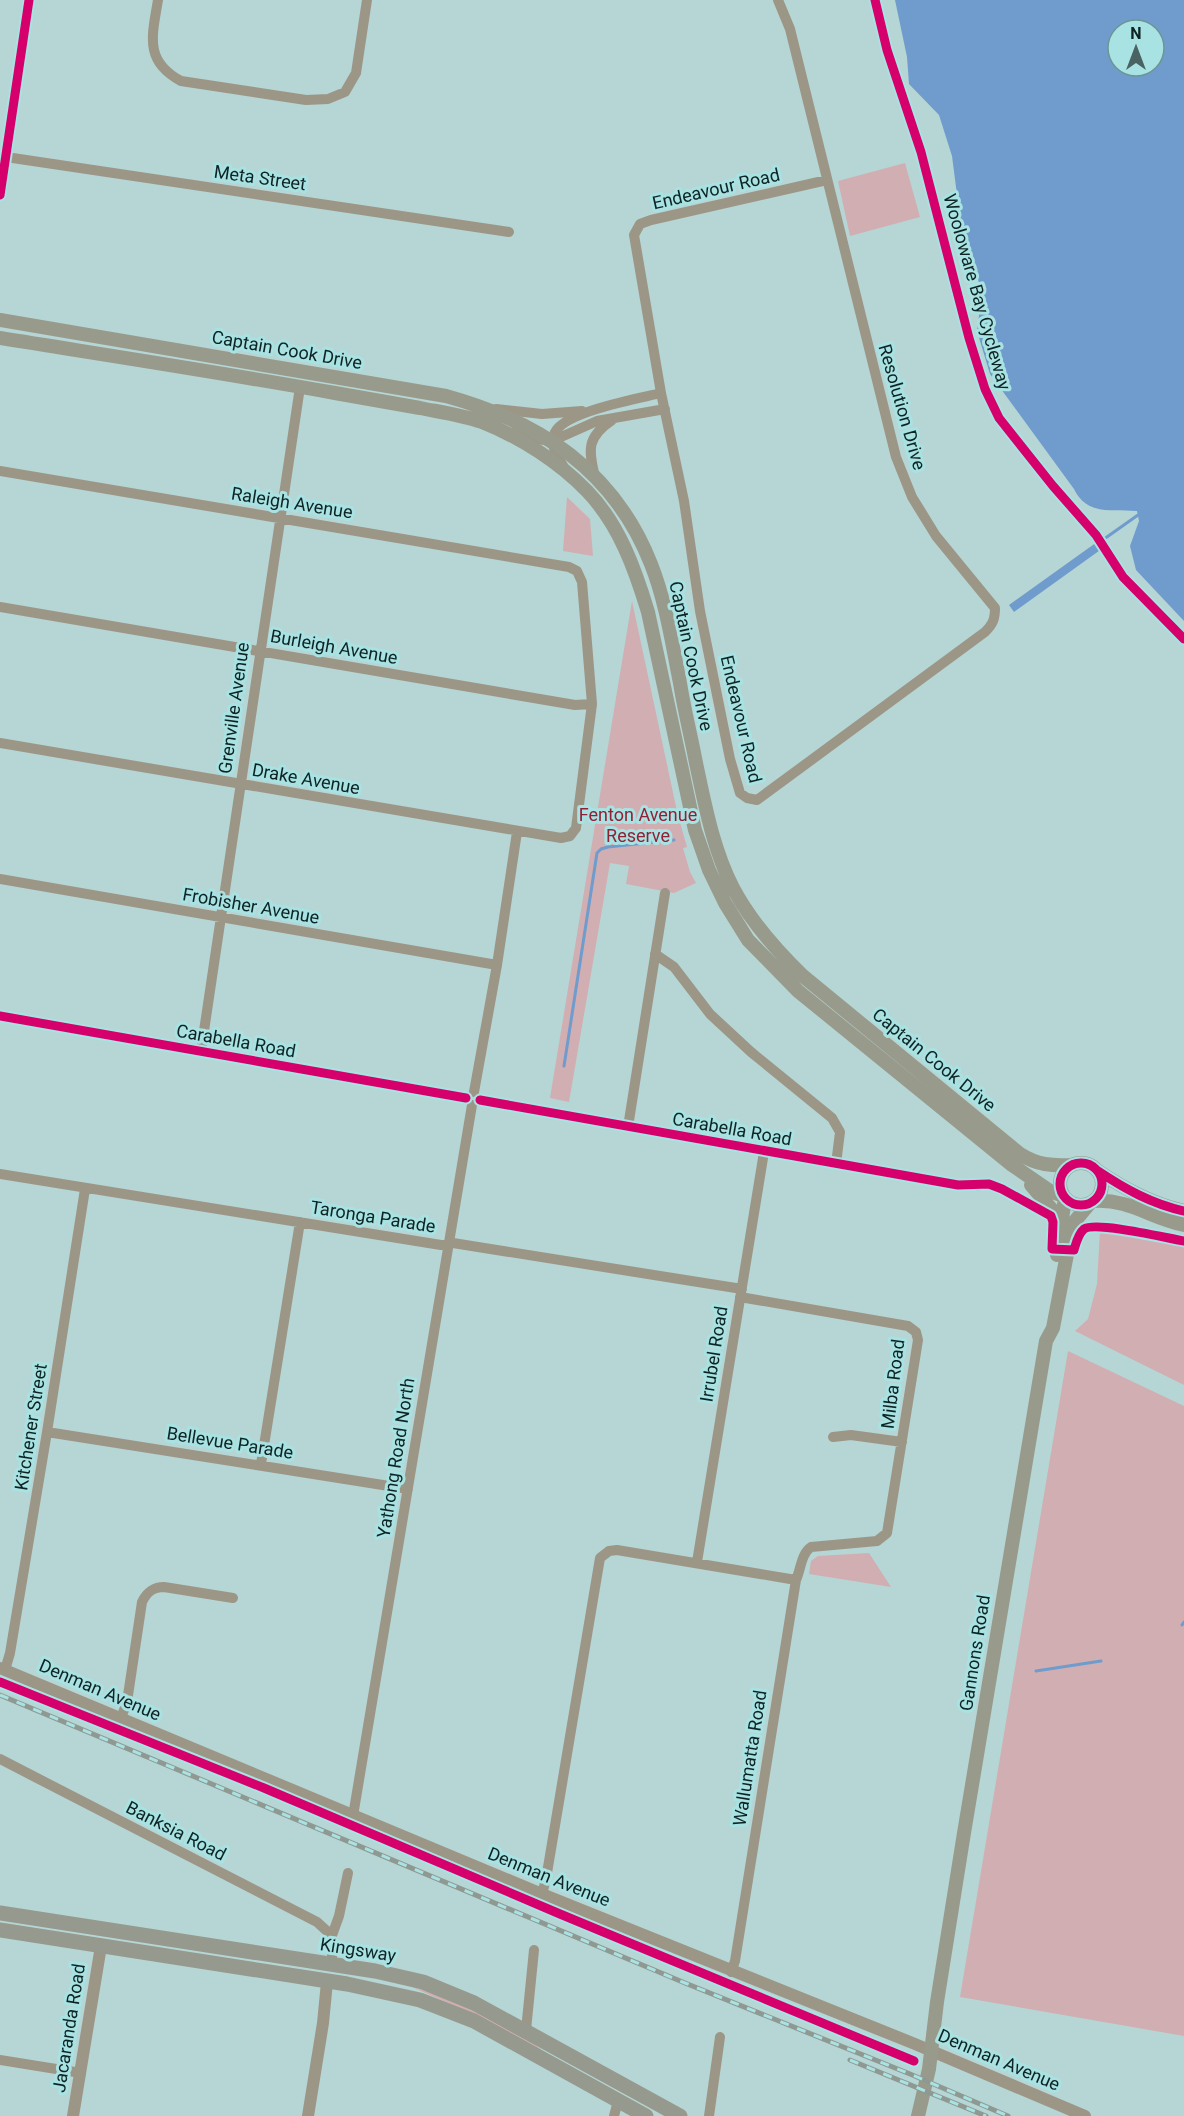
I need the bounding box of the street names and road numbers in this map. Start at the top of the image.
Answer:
street label: Meta Street [213,161,308,194]
street label: Endeavour Road [650,164,782,213]
street label: Wooloware Bay Cycleway [939,191,1016,393]
street label: Captain Cook Drive [210,326,364,373]
street label: Resolution Drive [874,342,930,472]
street label: Raleigh Avenue [230,483,354,522]
street label: Captain Cook Drive [665,579,718,733]
street label: Burleigh Avenue [269,625,399,668]
street label: Grenville Avenue [214,641,253,775]
street label: Endeavour Road [717,653,766,785]
street label: Drake Avenue [251,759,362,798]
street label: Frobisher Avenue [181,883,321,928]
street label: Captain Cook Drive [869,1004,1000,1116]
street label: Carabella Road [175,1020,297,1061]
street label: Carabella Road [671,1108,793,1149]
street label: Taronga Parade [309,1196,437,1237]
street label: Irrubel Road [696,1304,731,1403]
street label: Milba Road [877,1338,908,1430]
street label: Kitchener Street [10,1362,51,1492]
street label: Yathong Road North [372,1376,419,1539]
street label: Bellevue Parade [165,1422,295,1463]
street label: Gannons Road [955,1593,994,1712]
street label: Denman Avenue [36,1654,164,1725]
street label: Wallumatta Road [728,1689,771,1827]
street label: Banksia Road [123,1796,230,1865]
street label: Denman Avenue [485,1842,613,1911]
street label: Kingsway [319,1933,398,1966]
street label: Jacaranda Road [48,1962,89,2094]
street label: Denman Avenue [935,2024,1063,2095]

